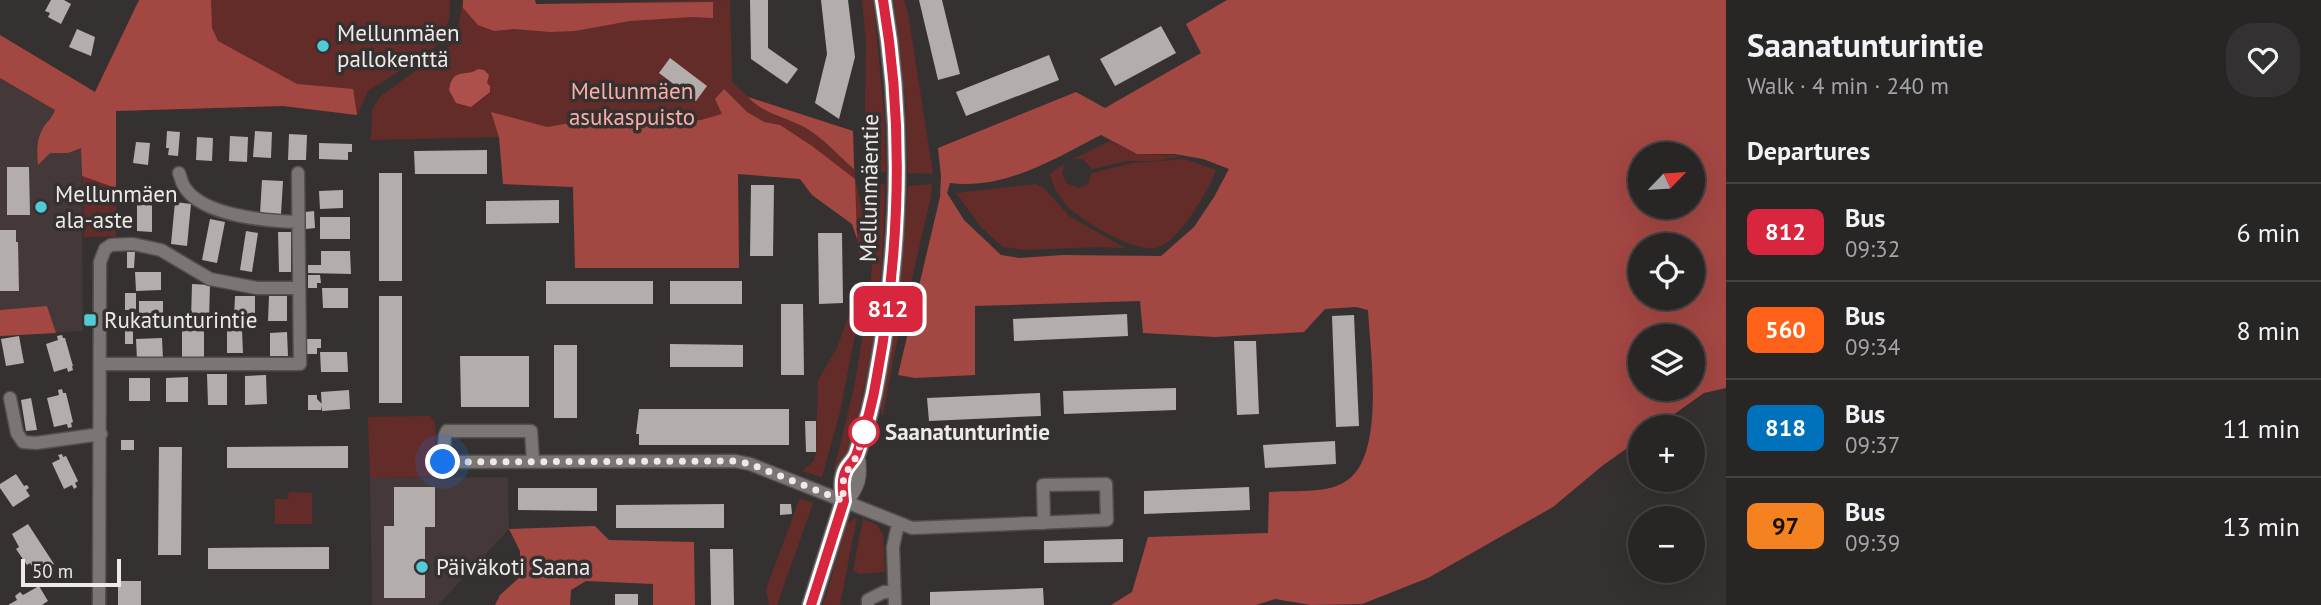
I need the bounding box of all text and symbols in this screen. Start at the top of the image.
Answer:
place label: Mellunmäen pallokenttä [337,18,460,73]
text: Saanatunturintie [1747,23,1984,66]
button: heart [2226,23,2300,97]
marker: Mellunmäen pallokenttä [315,38,331,54]
text: Walk · 4 min · 240 m [1747,71,1949,100]
park label: Mellunmäen asukaspuisto [569,76,695,131]
street label: Mellunmäentie [853,114,884,262]
text: Departures [1747,134,1870,167]
north arrow [1628,142,1704,219]
map controls [1628,142,1705,583]
place label: Mellunmäen ala-aste [55,179,178,234]
marker: Mellunmäen ala-aste [33,199,49,215]
text: Bus [1845,201,1885,234]
text: 812 [1765,216,1806,247]
text: 6 min [2237,216,2300,249]
button: locate [1628,233,1705,310]
text: 09:32 [1845,234,1900,263]
line badge: 812 [848,286,928,332]
text: 812 [868,293,908,324]
text: Bus [1845,299,1885,332]
place label: Rukatunturintie [104,305,257,334]
marker: Rukatunturintie [82,312,98,328]
text: 560 [1765,314,1806,345]
text: 8 min [2237,314,2300,347]
button: layers [1628,324,1705,401]
text: 09:34 [1845,332,1900,361]
text: Bus [1845,397,1885,430]
text: 818 [1765,412,1806,443]
text: 11 min [2222,412,2300,445]
button: + [1628,415,1705,492]
marker: Saanatunturintie [849,417,879,447]
place label: Saanatunturintie [885,417,1050,446]
text: 09:37 [1845,430,1900,459]
your location [425,444,460,479]
text: Bus [1845,495,1885,528]
button: − [1628,506,1705,583]
text: 97 [1772,510,1799,541]
text: 13 min [2222,510,2300,543]
text: 09:39 [1845,528,1900,557]
place label: Päiväkoti Saana [436,552,590,581]
scale bar [21,556,121,588]
text: 50 m [32,559,73,583]
marker: Päiväkoti Saana [414,559,430,575]

